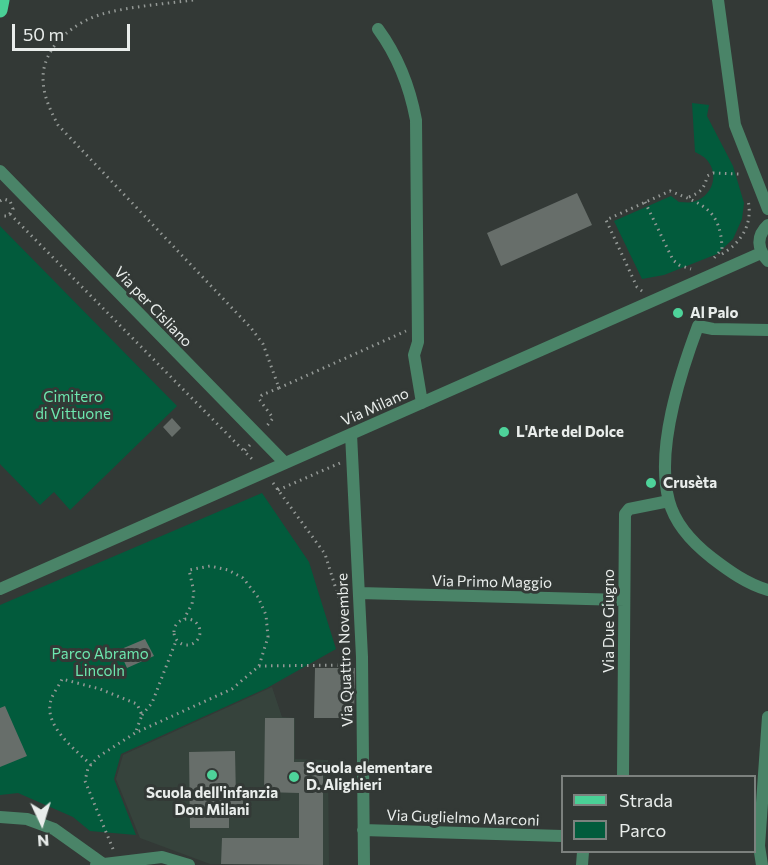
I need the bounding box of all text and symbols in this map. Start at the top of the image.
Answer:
scale bar [15,12,134,50]
text: 50 m [23,23,64,45]
street label: Via per Cisliano [110,263,196,351]
place label: Al Palo [690,304,738,322]
marker: Al Palo [671,306,685,320]
street label: Via Milano [338,384,412,430]
park label: Cimitero di Vittuone [35,388,111,423]
place label: L'Arte del Dolce [516,423,624,441]
marker: L'Arte del Dolce [497,425,511,439]
place label: Crusèta [663,474,717,492]
marker: Crusèta [644,476,658,490]
street label: Via Due Giugno [600,569,618,673]
street label: Via Primo Maggio [432,572,552,592]
street label: Via Quattro Novembre [333,573,357,727]
park label: Parco Abramo Lincoln [51,645,149,680]
place label: Scuola elementare D. Alighieri [306,759,432,794]
marker: Scuola dell'infanzia Don Milani [205,768,219,782]
marker: Scuola elementare D. Alighieri [287,770,301,784]
legend [561,775,756,853]
place label: Scuola dell'infanzia Don Milani [146,784,278,819]
text: Strada [619,789,673,811]
north arrow [12,793,72,853]
street label: Via Guglielmo Marconi [386,806,540,830]
text: Parco [619,819,666,841]
text: N [37,832,50,851]

